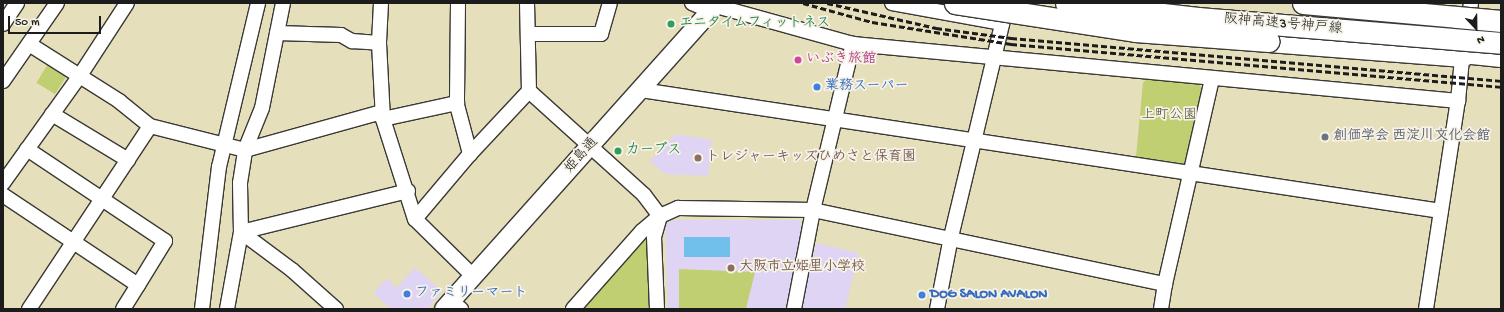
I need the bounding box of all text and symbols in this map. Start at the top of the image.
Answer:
scale bar [10,8,103,34]
north arrow [1456,8,1496,48]
street label: 阪神高速3号神戸線 [1223,11,1343,39]
text: 50 m [15,16,40,30]
place label: エニタイムフィットネス [679,16,833,32]
marker: エニタイムフィットネス [666,19,676,29]
text: N [1475,32,1486,46]
place label: いぶき旅館 [806,52,876,68]
marker: いぶき旅館 [793,55,803,65]
place label: 業務スーパー [825,79,908,95]
marker: 業務スーパー [812,82,822,92]
park label: 上町公園 [1141,108,1197,124]
place label: 創価学会 西淀川文化会館 [1333,129,1490,145]
marker: 創価学会 西淀川文化会館 [1320,132,1330,142]
street label: 姫島通 [562,135,602,177]
place label: カーブス [626,143,682,159]
marker: カーブス [613,146,623,156]
place label: トレジャーキッズひめさと保育園 [706,150,916,166]
marker: トレジャーキッズひめさと保育園 [693,153,703,163]
place label: 大阪市立姫里小学校 [739,260,865,276]
marker: 大阪市立姫里小学校 [726,263,736,273]
place label: ファミリーマート [415,286,527,302]
place label: DOG SALON AVALON [930,287,1047,303]
marker: ファミリーマート [402,289,412,299]
marker: DOG SALON AVALON [917,290,927,300]

